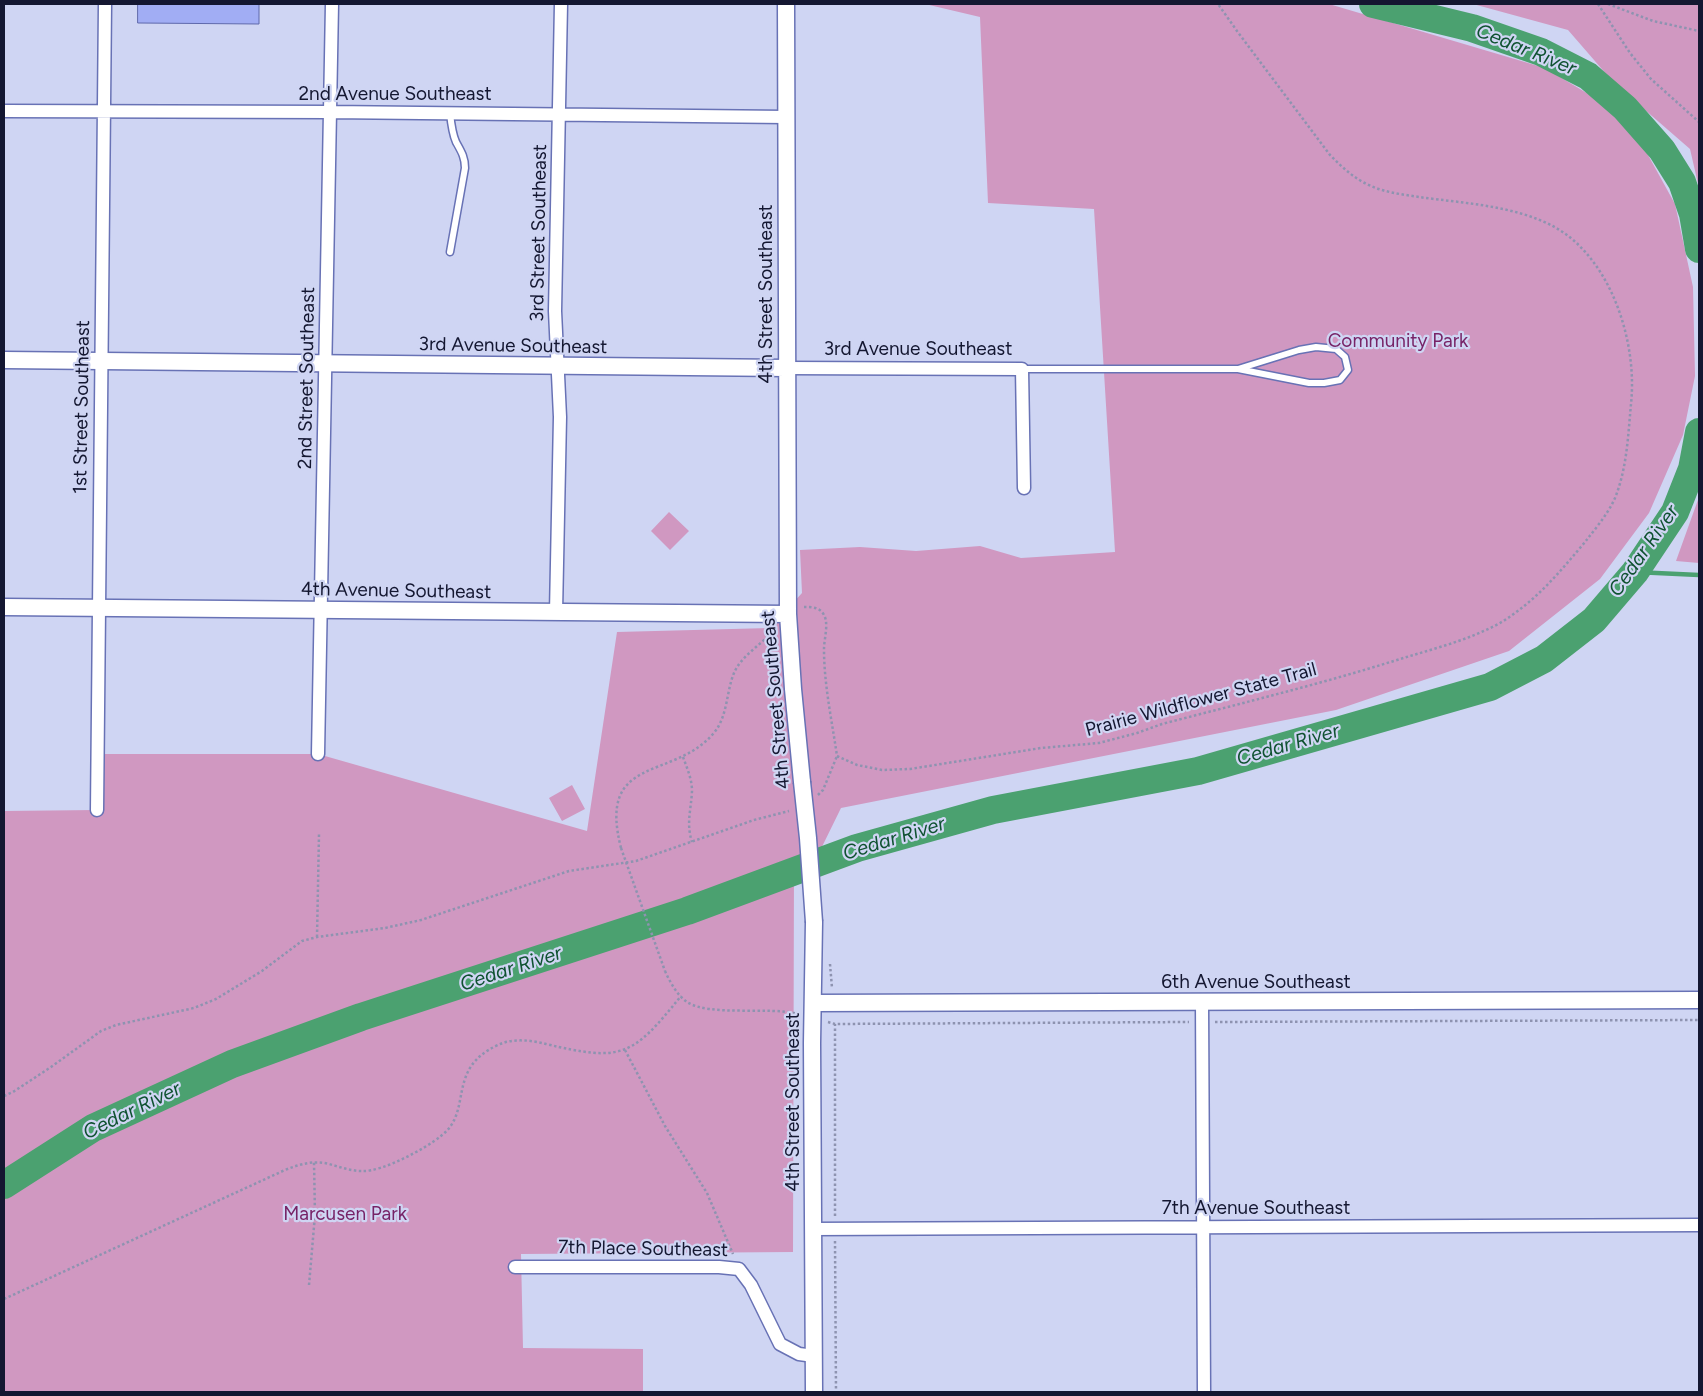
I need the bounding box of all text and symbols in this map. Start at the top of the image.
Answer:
water label: Cedar River [1473,19,1579,81]
street label: 2nd Avenue Southeast [298,83,492,105]
street label: 3rd Street Southeast [526,144,552,322]
street label: 4th Street Southeast [755,204,777,384]
street label: 2nd Street Southeast [294,287,320,469]
street label: 1st Street Southeast [69,320,95,494]
park label: Community Park [1328,330,1468,352]
street label: 3rd Avenue Southeast [418,333,608,359]
street label: 3rd Avenue Southeast [824,338,1012,360]
water label: Cedar River [1604,501,1684,601]
street label: 4th Avenue Southeast [301,578,491,604]
street label: 4th Street Southeast [757,610,795,790]
street label: Prairie Wildflower State Trail [1083,658,1319,742]
water label: Cedar River [1234,719,1342,771]
water label: Cedar River [840,812,948,866]
water label: Cedar River [457,941,565,997]
street label: 6th Avenue Southeast [1161,971,1351,993]
street label: 4th Street Southeast [782,1012,804,1192]
water label: Cedar River [79,1077,185,1145]
street label: 7th Avenue Southeast [1162,1197,1350,1219]
park label: Marcusen Park [283,1203,407,1225]
street label: 7th Place Southeast [558,1236,728,1262]

